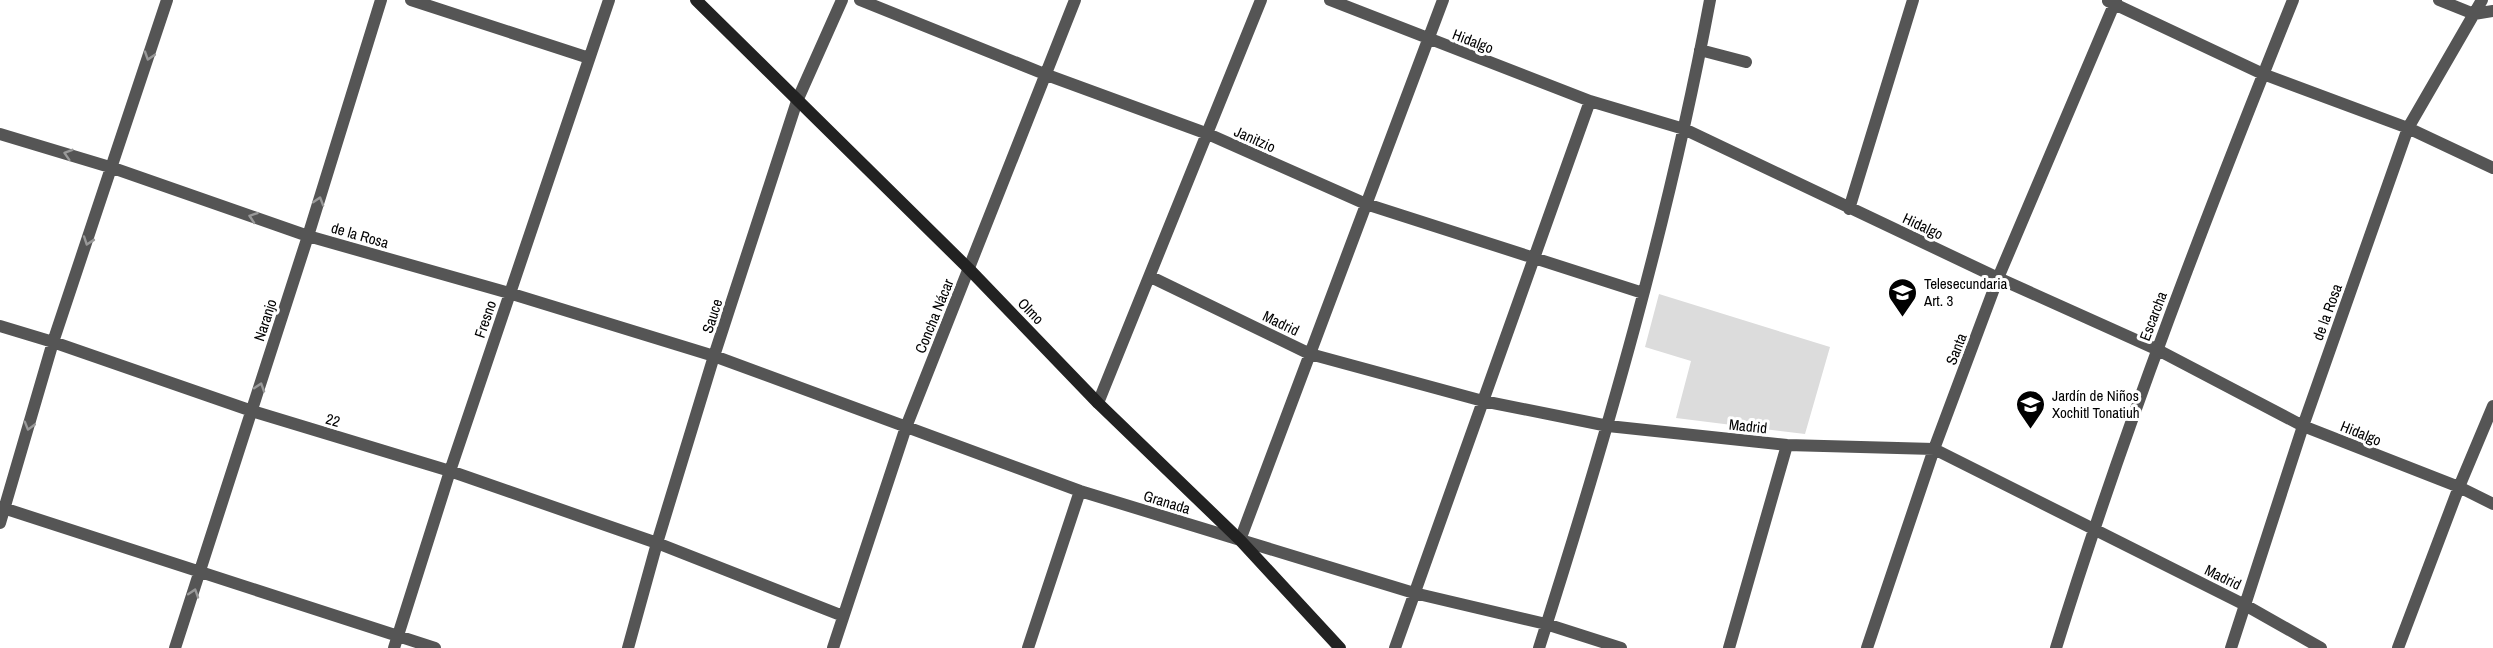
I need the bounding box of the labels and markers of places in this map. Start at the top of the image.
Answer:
place label: Telesecundaria Art. 3 [1923,273,2008,311]
school or university icon: Telesecundaria Art. 3 [1887,276,1919,318]
place label: Jardín de Niños Xochitl Tonatiuh [2052,385,2140,423]
school or university icon: Jardín de Niños Xochitl Tonatiuh [2015,388,2047,430]

